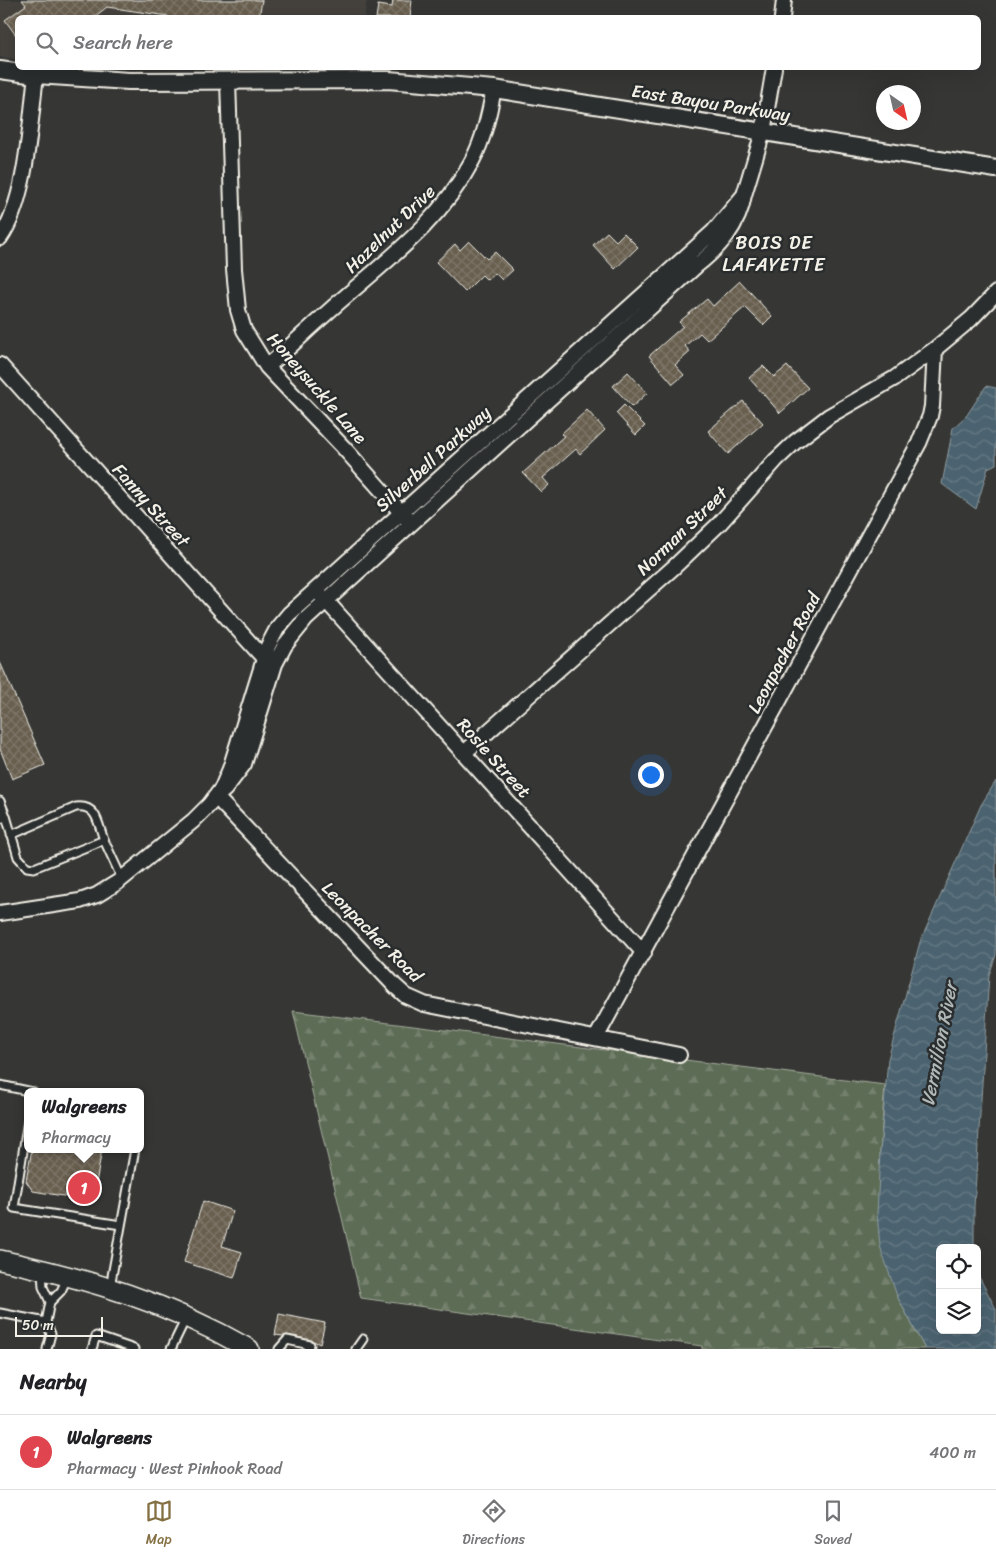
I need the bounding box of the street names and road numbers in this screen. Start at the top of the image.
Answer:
street label: East Bayou Parkway [629,75,793,131]
street label: Hazelnut Drive [337,177,443,281]
street label: Honeysuckle Lane [259,324,375,452]
street label: Silverbell Parkway [367,397,499,520]
street label: Fanny Street [104,455,198,555]
street label: Norman Street [628,478,736,584]
street label: Leonpacher Road [739,585,830,719]
street label: Rosie Street [449,710,539,806]
street label: Leonpacher Road [314,874,431,991]

